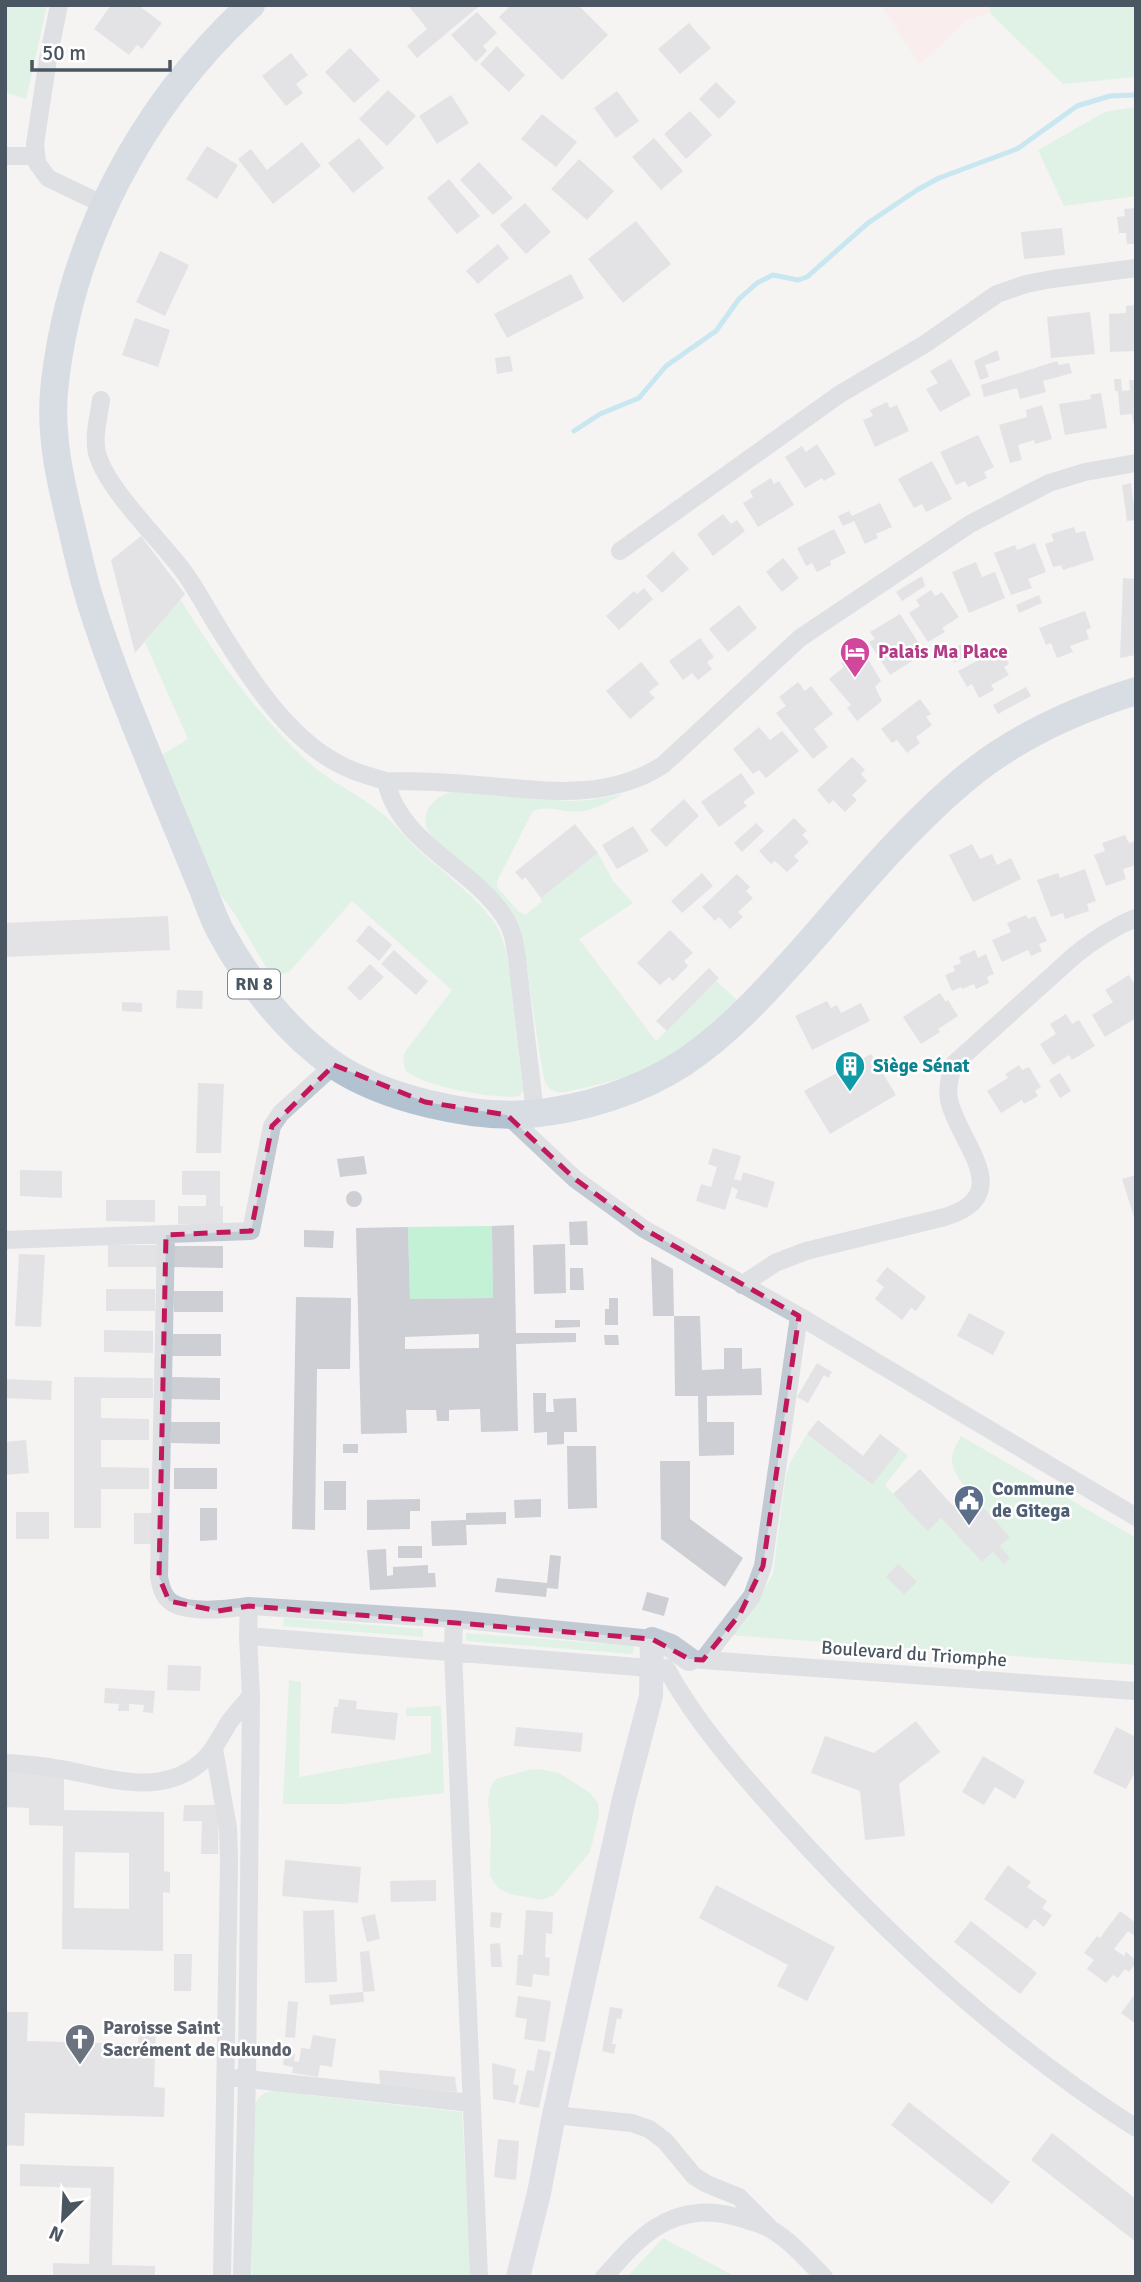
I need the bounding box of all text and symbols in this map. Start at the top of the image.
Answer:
scale bar [32,28,170,72]
text: 50 m [42,40,86,66]
hotel icon: Palais Ma Place [838,635,872,679]
place label: Palais Ma Place [878,640,1008,664]
road number: RN 8 [228,970,280,999]
building icon: Siège Sénat [833,1049,867,1093]
place label: Siège Sénat [873,1054,970,1078]
place label: Commune de Gitega [992,1477,1074,1523]
public building icon: Commune de Gitega [952,1483,986,1527]
street label: Boulevard du Triomphe [820,1636,1008,1672]
place label: Paroisse Saint Sacrément de Rukundo [103,2016,292,2062]
church icon: Paroisse Saint Sacrément de Rukundo [63,2022,97,2066]
north arrow [28,2184,98,2254]
text: N [46,2220,67,2247]

